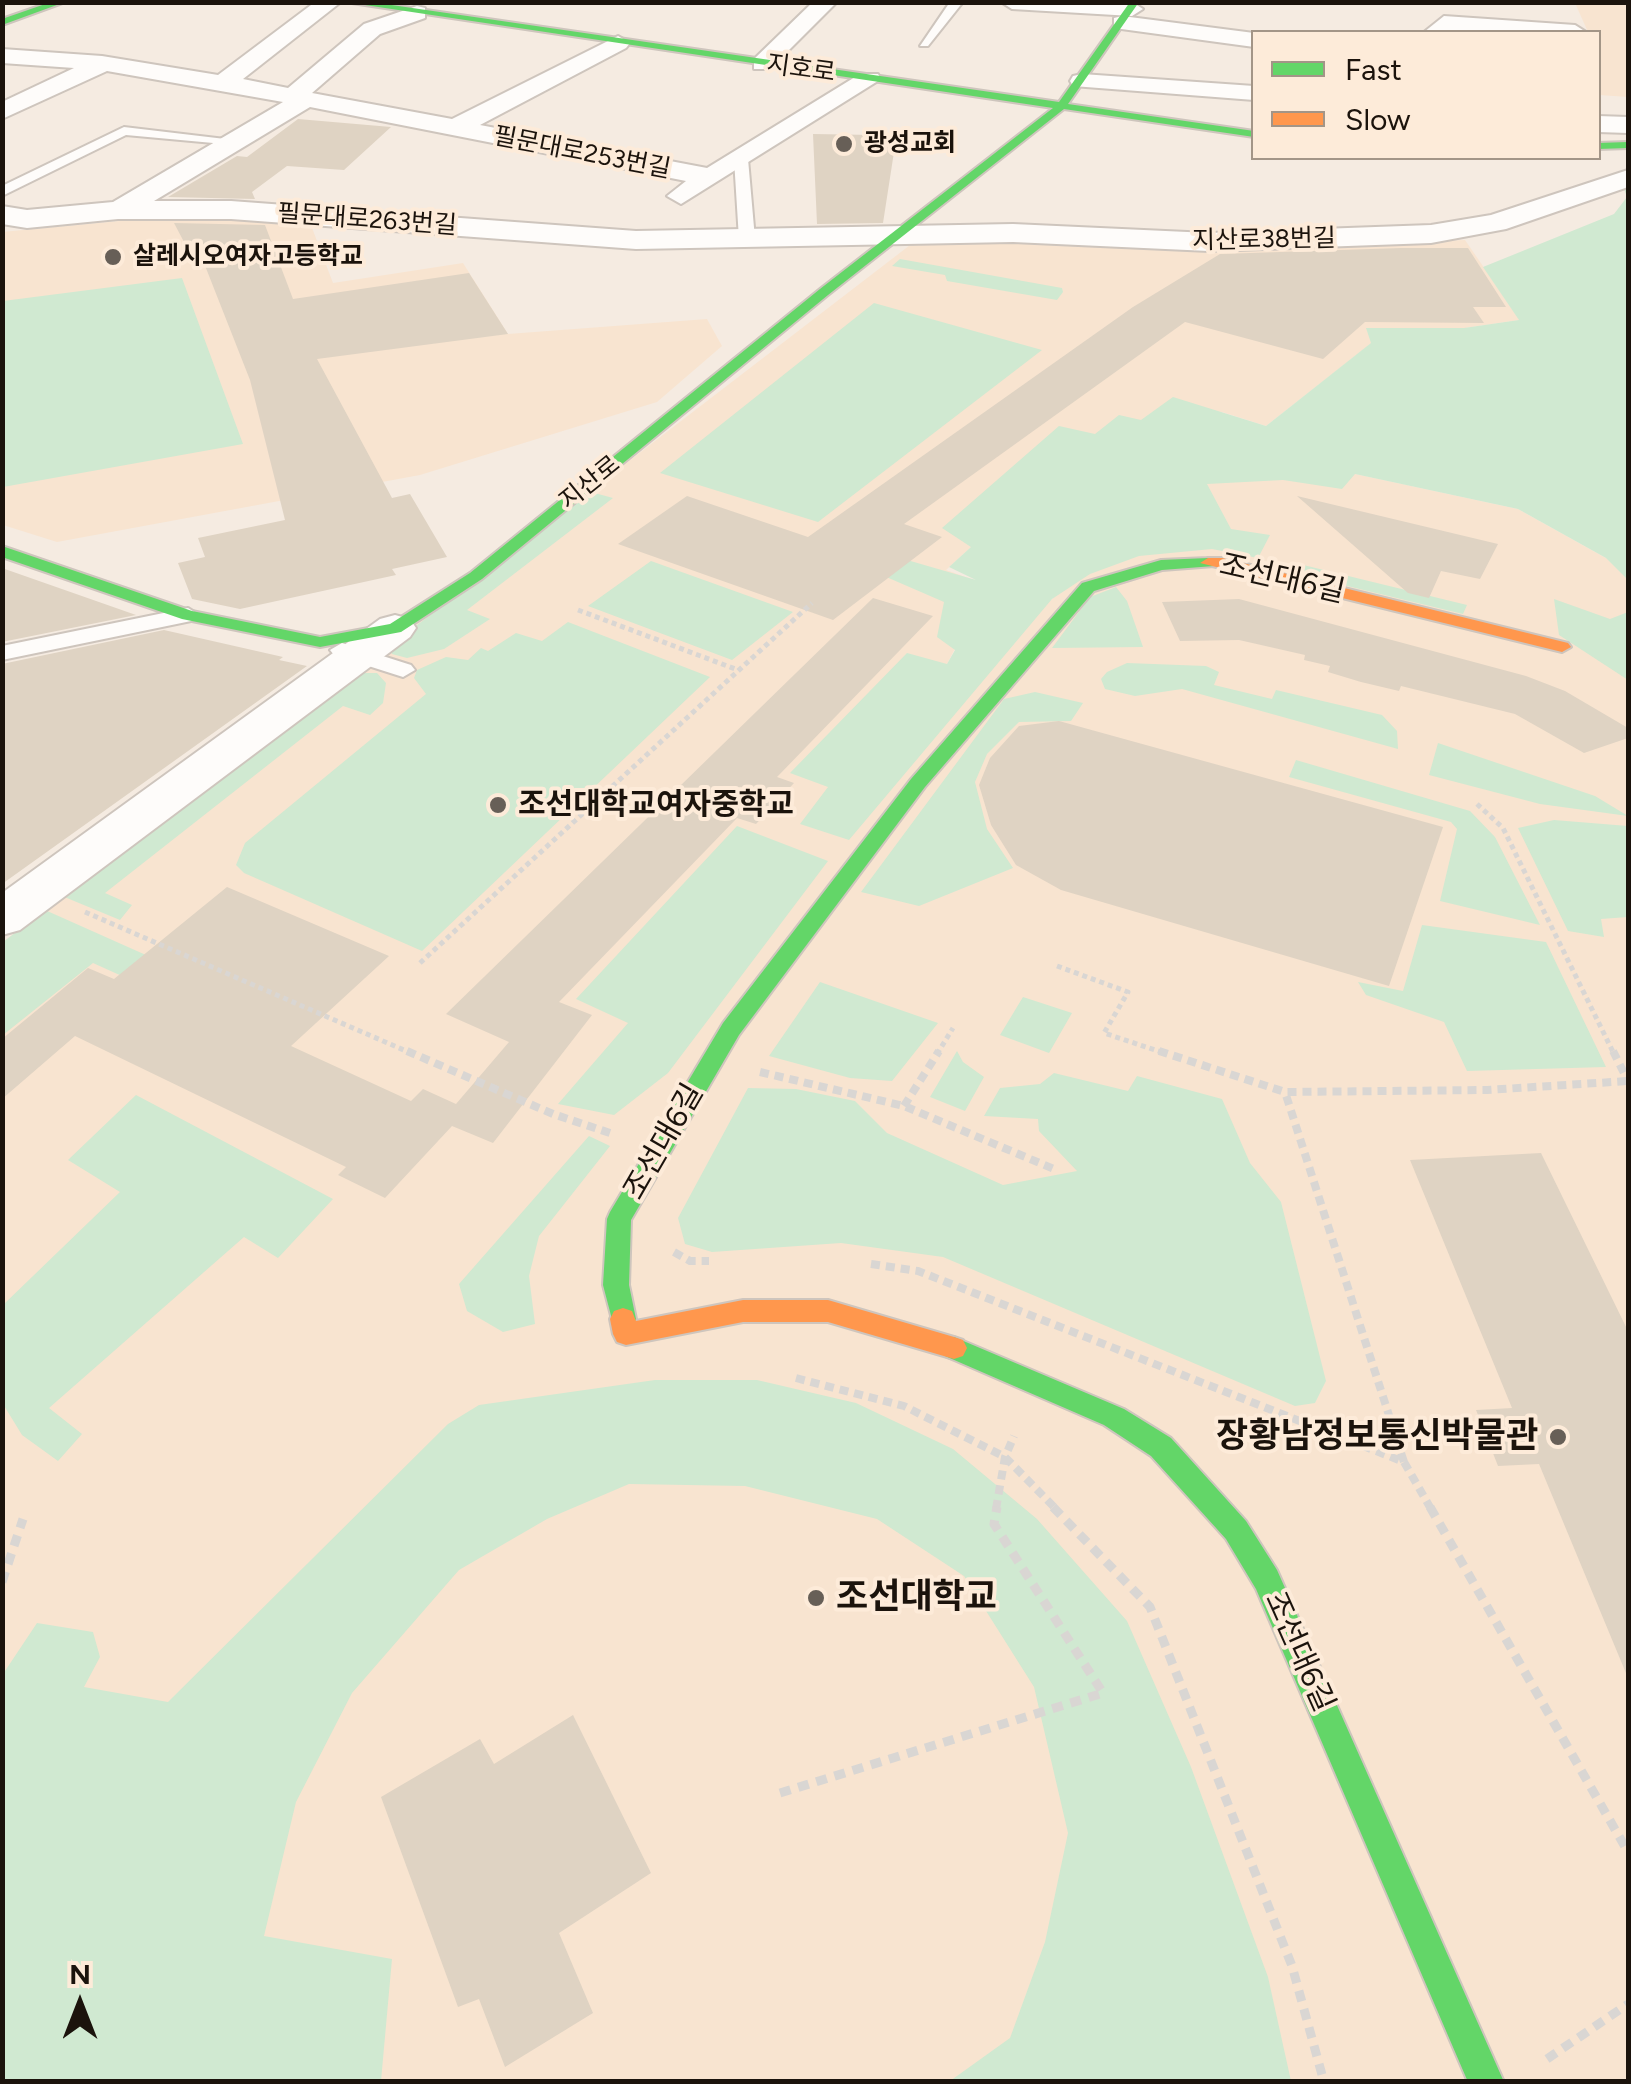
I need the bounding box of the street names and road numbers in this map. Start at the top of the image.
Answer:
street label: 지호로 [765,49,837,89]
street label: 필문대로253번길 [491,121,673,185]
street label: 필문대로263번길 [276,199,458,241]
street label: 지산로38번길 [1192,224,1336,256]
street label: 지산로 [554,450,626,516]
street label: 조선대6길 [1216,547,1348,611]
street label: 조선대6길 [617,1078,711,1206]
street label: 조선대6길 [1257,1586,1341,1718]

